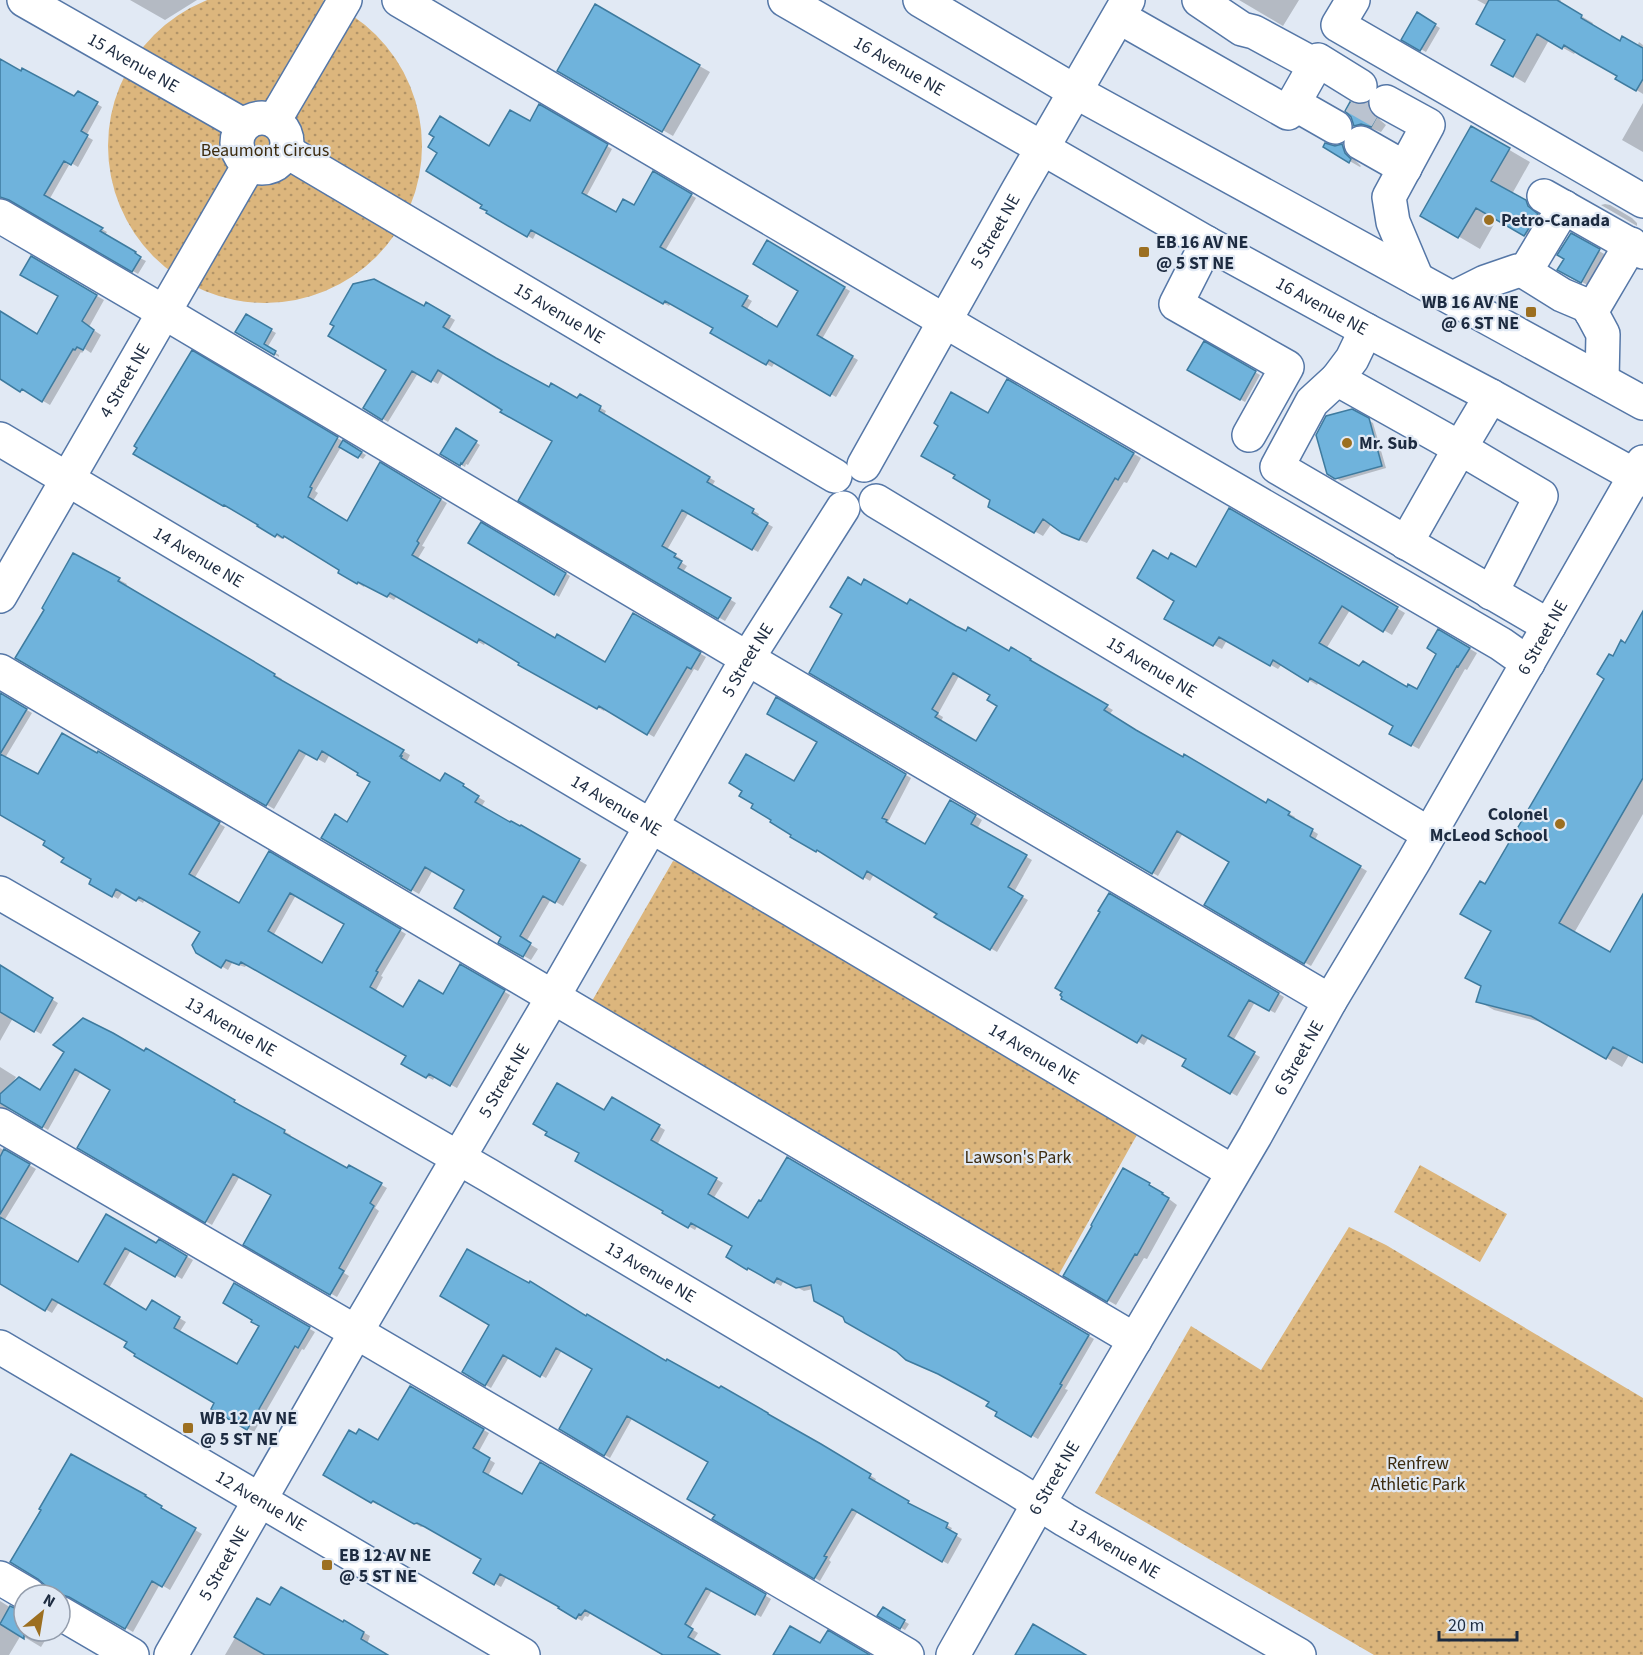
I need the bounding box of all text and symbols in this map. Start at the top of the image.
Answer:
street label: 15 Avenue NE [83,26,184,99]
street label: 16 Avenue NE [849,30,950,102]
park label: Beaumont Circus [201,138,329,163]
street label: 5 Street NE [964,189,1026,273]
place label: Petro-Canada [1501,208,1610,233]
marker: Petro-Canada [1482,213,1496,227]
place label: EB 16 AV NE @ 5 ST NE [1156,230,1248,276]
marker: EB 16 AV NE @ 5 ST NE [1137,245,1151,259]
street label: 16 Avenue NE [1271,270,1373,341]
street label: 15 Avenue NE [509,276,610,350]
place label: WB 16 AV NE @ 6 ST NE [1422,290,1519,336]
marker: WB 16 AV NE @ 6 ST NE [1524,305,1538,319]
street label: 4 Street NE [93,338,156,422]
place label: Mr. Sub [1359,431,1418,456]
marker: Mr. Sub [1340,436,1354,450]
street label: 14 Avenue NE [148,520,249,594]
street label: 6 Street NE [1511,595,1574,679]
street label: 5 Street NE [715,618,779,701]
street label: 15 Avenue NE [1102,630,1202,704]
street label: 14 Avenue NE [566,769,666,842]
place label: Colonel McLeod School [1430,802,1548,848]
marker: Colonel McLeod School [1553,817,1567,831]
street label: 13 Avenue NE [181,990,282,1063]
street label: 6 Street NE [1268,1016,1329,1100]
street label: 14 Avenue NE [984,1017,1084,1090]
street label: 5 Street NE [472,1039,536,1122]
park label: Lawson's Park [965,1145,1071,1170]
street label: 13 Avenue NE [601,1235,701,1309]
place label: WB 12 AV NE @ 5 ST NE [200,1406,297,1452]
marker: WB 12 AV NE @ 5 ST NE [181,1421,195,1435]
street label: 6 Street NE [1022,1436,1086,1519]
park label: Renfrew Athletic Park [1371,1451,1465,1497]
street label: 12 Avenue NE [211,1464,311,1537]
street label: 13 Avenue NE [1064,1512,1165,1585]
street label: 5 Street NE [192,1521,255,1605]
place label: EB 12 AV NE @ 5 ST NE [339,1543,431,1589]
marker: EB 12 AV NE @ 5 ST NE [320,1558,334,1572]
north arrow [12,1583,72,1643]
text: N [39,1589,59,1613]
scale bar [1439,1604,1517,1642]
text: 20 m [1448,1613,1484,1638]

